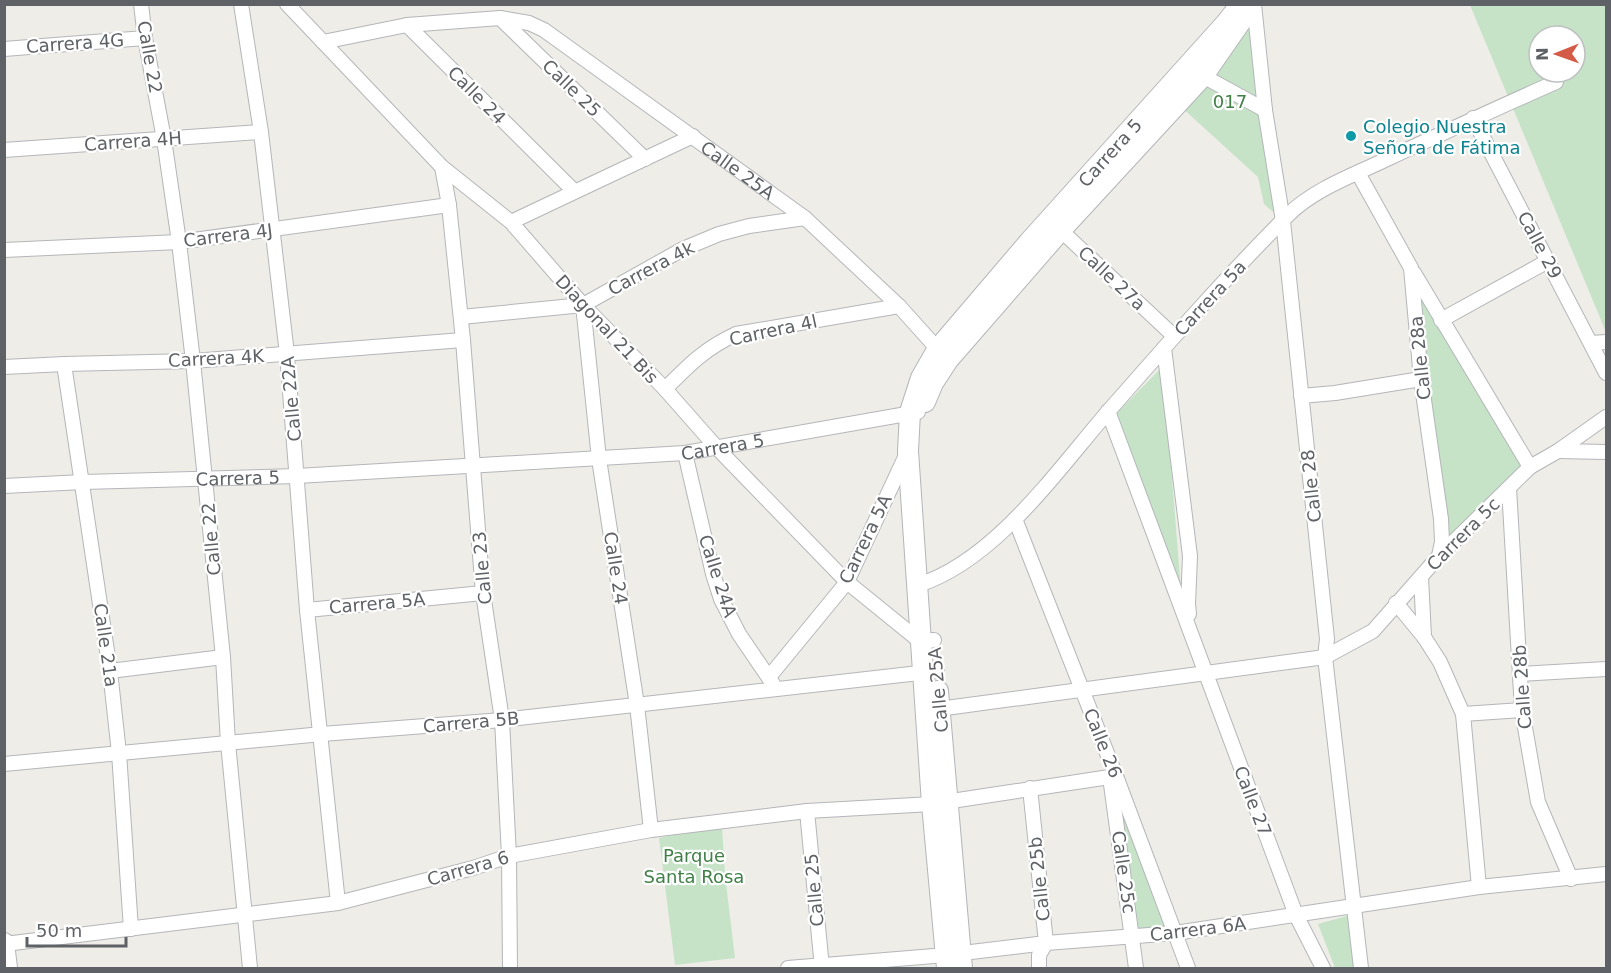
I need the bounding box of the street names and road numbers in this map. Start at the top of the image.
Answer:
street label: Calle 22 [133,19,167,95]
street label: Carrera 4G [25,29,125,57]
street label: Calle 25 [538,55,606,121]
street label: Calle 24 [444,62,510,128]
street label: Carrera 5 [1074,114,1146,191]
street label: Carrera 4H [83,127,183,155]
street label: Calle 25A [697,136,779,204]
street label: Calle 29 [1514,208,1566,282]
street label: Carrera 4J [182,219,274,251]
street label: Carrera 4k [604,236,698,300]
street label: Calle 27a [1074,242,1150,314]
street label: Carrera 5a [1170,256,1250,340]
street label: Diagonal 21 Bis [551,270,663,388]
street label: Carrera 4l [727,310,819,350]
street label: Calle 28a [1405,315,1435,401]
street label: Carrera 4K [167,345,266,371]
street label: Calle 22A [277,355,305,443]
street label: Carrera 5 [679,429,766,464]
street label: Calle 28 [1297,448,1325,524]
street label: Carrera 5 [195,466,280,489]
street label: Carrera 5A [834,490,896,587]
street label: Carrera 5c [1422,493,1504,575]
street label: Calle 22 [197,502,225,576]
street label: Calle 24 [600,530,632,606]
street label: Calle 23 [468,531,496,605]
street label: Calle 24A [695,532,741,621]
street label: Carrera 5A [328,588,427,618]
street label: Calle 21a [90,602,122,688]
street label: Calle 28b [1509,644,1535,730]
street label: Calle 25A [924,646,952,734]
street label: Calle 26 [1080,705,1126,781]
street label: Carrera 5B [422,707,520,737]
street label: Calle 27 [1230,763,1276,839]
street label: Calle 25c [1108,829,1140,915]
street label: Calle 25b [1024,836,1054,922]
street label: Carrera 6 [425,846,511,890]
street label: Calle 25 [800,853,828,927]
street label: Carrera 6A [1149,913,1248,945]

